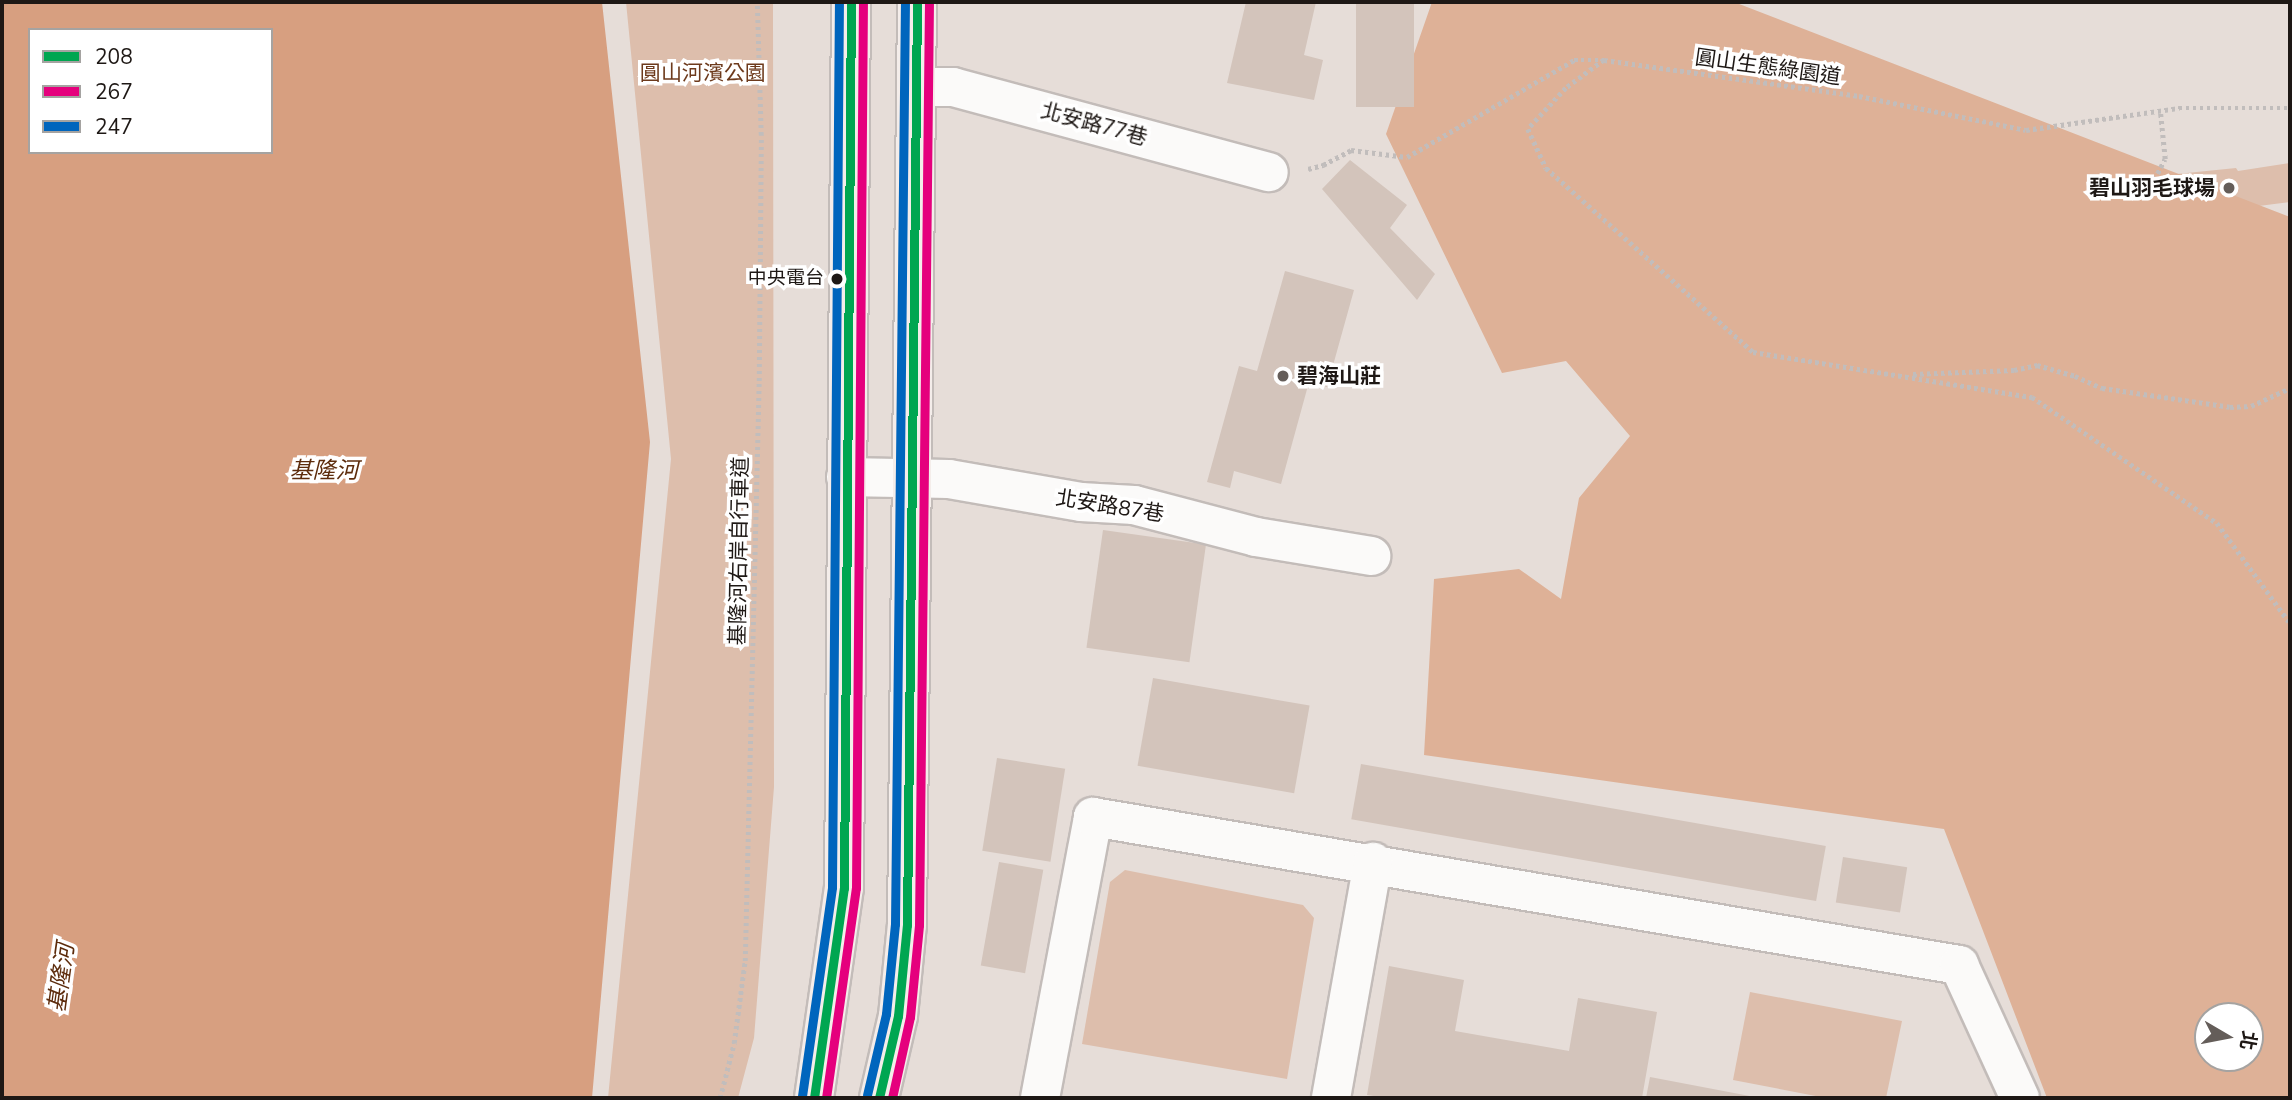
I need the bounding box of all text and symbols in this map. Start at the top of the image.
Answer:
legend [28,28,273,154]
text: 208 [95,43,133,71]
street label: 圓山生態綠園道 [1693,44,1843,90]
park label: 圓山河濱公園 [640,60,766,86]
text: 267 [95,78,133,106]
street label: 北安路77巷 [1038,98,1150,150]
text: 247 [95,113,133,141]
place label: 碧山羽毛球場 [2089,175,2215,201]
marker: 碧山羽毛球場 [2221,180,2237,196]
place label: 中央電台 [748,268,824,290]
marker: 中央電台 [830,272,844,286]
place label: 碧海山莊 [1297,363,1381,389]
marker: 碧海山莊 [1275,368,1291,384]
street label: 基隆河右岸自行車道 [725,456,753,646]
water label: 基隆河 [290,457,358,485]
street label: 北安路87巷 [1054,485,1166,527]
water label: 基隆河 [44,942,80,1014]
north arrow [2194,1002,2264,1072]
text: 北 [2233,1029,2262,1052]

